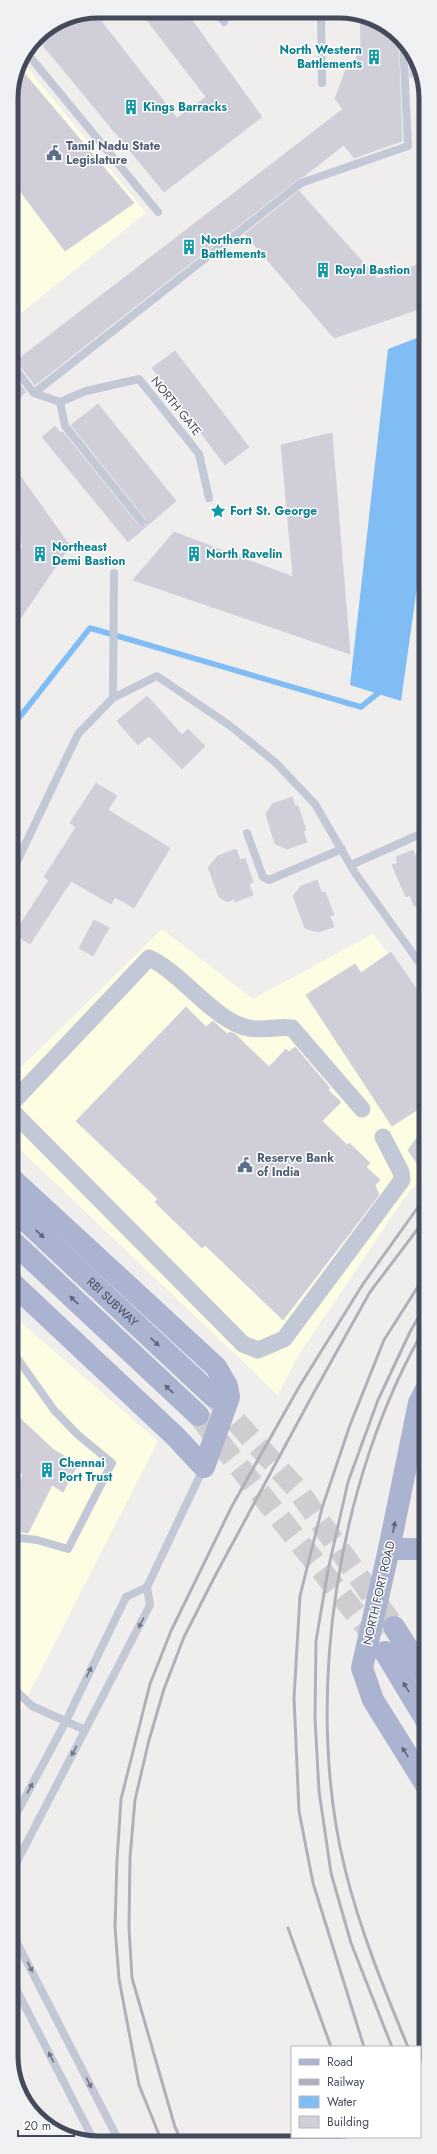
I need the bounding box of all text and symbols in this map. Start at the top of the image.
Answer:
place label: North Western Battlements [280,41,363,73]
building icon: North Western Battlements [365,48,383,66]
building icon: Kings Barracks [122,98,140,116]
place label: Kings Barracks [143,98,228,116]
place label: Tamil Nadu State Legislature [66,137,160,169]
public building icon: Tamil Nadu State Legislature [45,144,63,162]
place label: Northern Battlements [201,231,267,263]
building icon: Northern Battlements [180,238,198,256]
building icon: Royal Bastion [314,261,332,279]
place label: Royal Bastion [335,261,410,279]
street label: NORTH GATE [147,373,205,439]
place icon: Fort St. George [209,502,227,520]
place label: Fort St. George [230,502,317,520]
place label: Northeast Demi Bastion [52,538,126,570]
building icon: Northeast Demi Bastion [31,545,49,563]
building icon: North Ravelin [185,545,203,563]
place label: North Ravelin [206,545,283,563]
place label: Reserve Bank of India [257,1149,334,1181]
public building icon: Reserve Bank of India [236,1156,254,1174]
one-way arrow [35,1229,45,1238]
street label: RBI SUBWAY [83,1273,143,1331]
one-way arrow [69,1295,79,1305]
one-way arrow [150,1337,160,1347]
one-way arrow [164,1384,174,1394]
place label: Chennai Port Trust [59,1454,113,1486]
building icon: Chennai Port Trust [38,1461,56,1479]
one-way arrow [391,1521,397,1533]
street label: NORTH FORT ROAD [358,1539,400,1647]
one-way arrow [138,1618,144,1629]
one-way arrow [86,1666,92,1678]
one-way arrow [402,1681,409,1693]
one-way arrow [71,1745,78,1757]
one-way arrow [401,1747,409,1757]
one-way arrow [27,1782,33,1794]
one-way arrow [27,1961,33,1973]
legend [291,2046,421,2138]
one-way arrow [48,2051,54,2063]
text: Road [327,2053,353,2071]
text: Railway [327,2073,365,2091]
one-way arrow [86,2077,92,2089]
text: Water [327,2093,358,2111]
scale bar [18,2112,74,2138]
text: Building [327,2113,369,2131]
text: 20 m [24,2117,51,2135]

